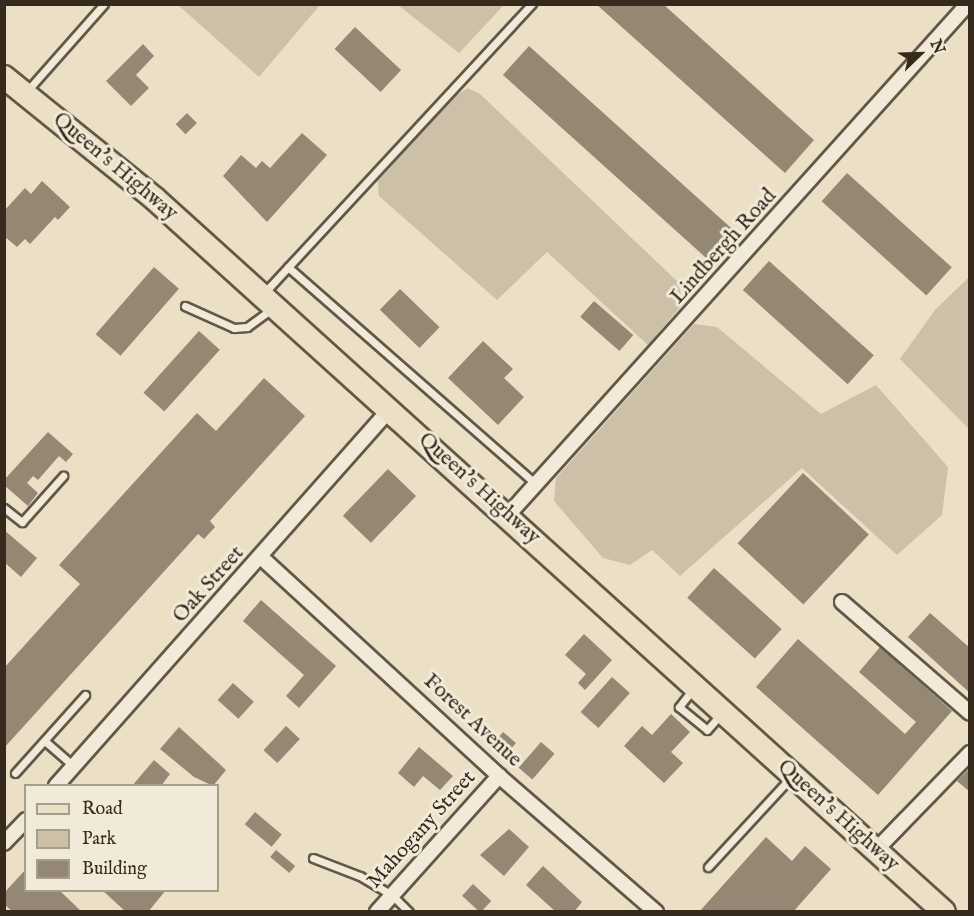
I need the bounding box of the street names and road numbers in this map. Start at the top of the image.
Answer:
street label: Queen's Highway [48,108,182,226]
street label: Lindbergh Road [666,184,782,310]
street label: Queen's Highway [413,428,545,550]
street label: Oak Street [168,541,250,629]
street label: Forest Avenue [418,669,526,773]
street label: Queen's Highway [772,755,904,877]
street label: Mahogany Street [363,766,481,894]

